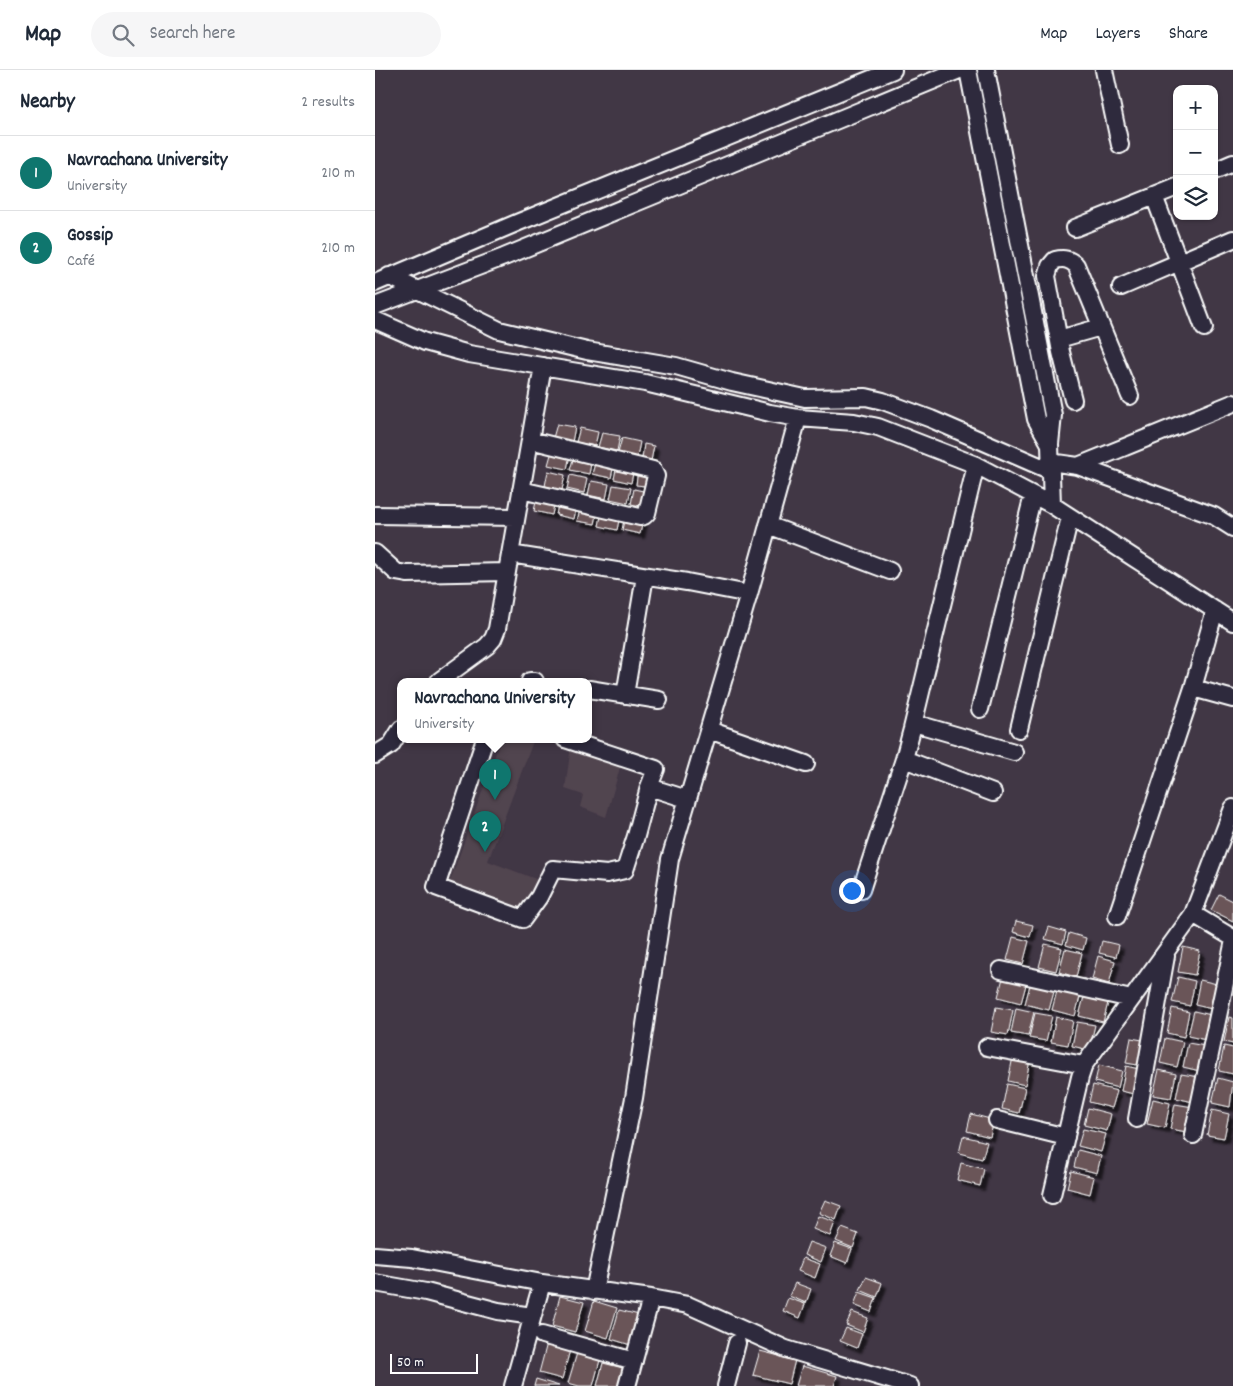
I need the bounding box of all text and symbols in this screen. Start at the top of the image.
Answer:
search box [91,12,441,57]
text: Map [25,18,61,52]
icon: search [109,21,137,49]
text: Search here [149,21,235,48]
text: Map [1040,22,1067,47]
text: Layers [1095,22,1141,47]
text: Share [1169,22,1208,47]
map controls [1173,85,1218,220]
button: + [1173,85,1218,130]
text: Nearby [20,88,75,118]
text: 2 results [301,91,355,114]
button: − [1173,130,1218,175]
text: Navrachana University [67,148,227,175]
text: 1 [34,162,38,185]
text: 210 m [321,162,355,185]
text: University [67,175,127,198]
button: layers [1173,175,1218,220]
text: Gossip [67,223,113,250]
text: 2 [33,237,40,260]
text: 210 m [321,237,355,260]
text: Café [67,250,95,273]
popup [397,678,592,743]
text: Navrachana University [414,686,575,713]
text: University [414,713,474,736]
pin: 1 [479,759,511,800]
pin: 2 [469,811,501,852]
your location [839,878,865,904]
scale bar [390,1351,477,1374]
text: 50 m [397,1353,424,1373]

